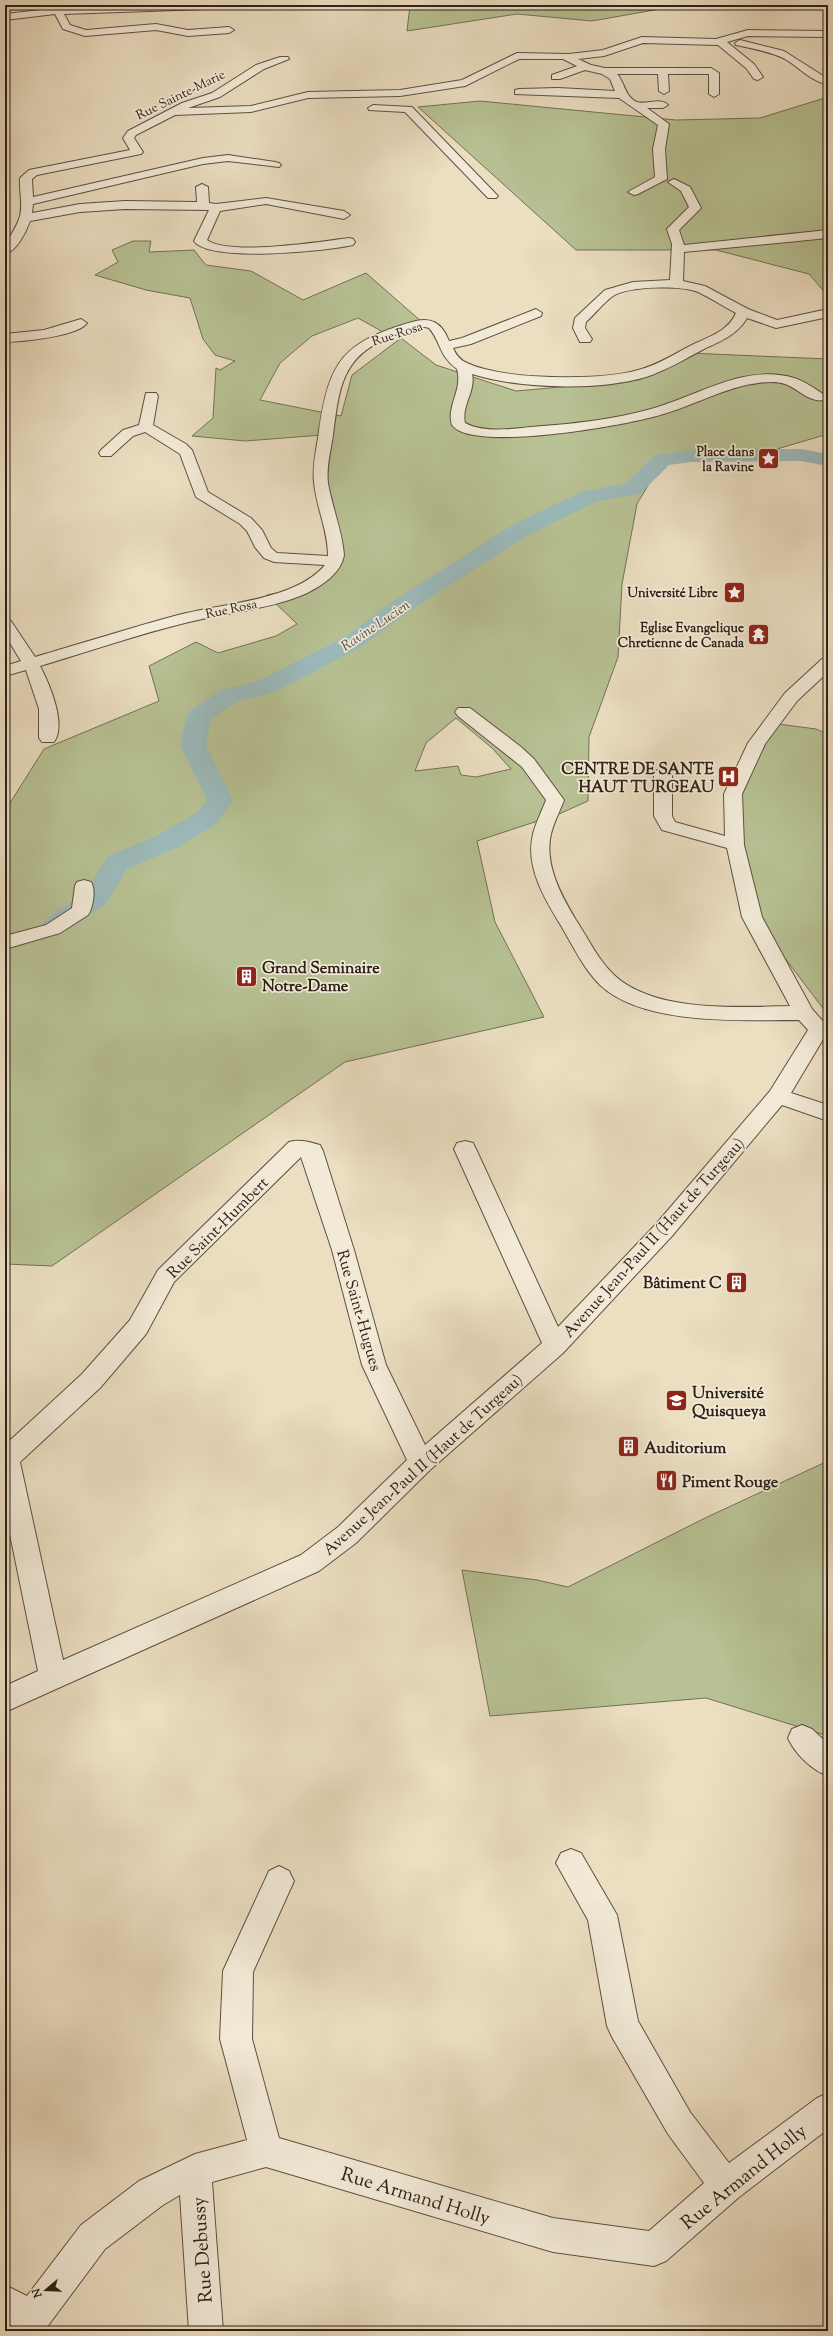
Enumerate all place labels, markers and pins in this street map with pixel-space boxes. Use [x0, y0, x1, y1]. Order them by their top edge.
place label: Place dans la Ravine [696, 444, 754, 477]
place icon: Place dans la Ravine [756, 445, 782, 471]
place icon: Université Libre [721, 579, 747, 605]
place label: Université Libre [627, 585, 718, 603]
place label: Eglise Evangelique Chretienne de Canada [618, 620, 744, 653]
temple icon: Eglise Evangelique Chretienne de Canada [746, 621, 772, 647]
place label: CENTRE DE SANTE HAUT TURGEAU [561, 759, 715, 800]
hospital icon: CENTRE DE SANTE HAUT TURGEAU [716, 764, 742, 790]
place label: Grand Seminaire Notre-Dame [262, 958, 380, 999]
building icon: Grand Seminaire Notre-Dame [234, 963, 260, 989]
building icon: Bâtiment C [724, 1269, 750, 1295]
place label: Bâtiment C [643, 1273, 722, 1296]
place label: Université Quisqueya [692, 1383, 767, 1424]
school or university icon: Université Quisqueya [663, 1388, 689, 1414]
building icon: Auditorium [616, 1434, 642, 1460]
place label: Auditorium [644, 1438, 727, 1461]
restaurant icon: Piment Rouge [653, 1468, 679, 1494]
place label: Piment Rouge [682, 1472, 779, 1495]

